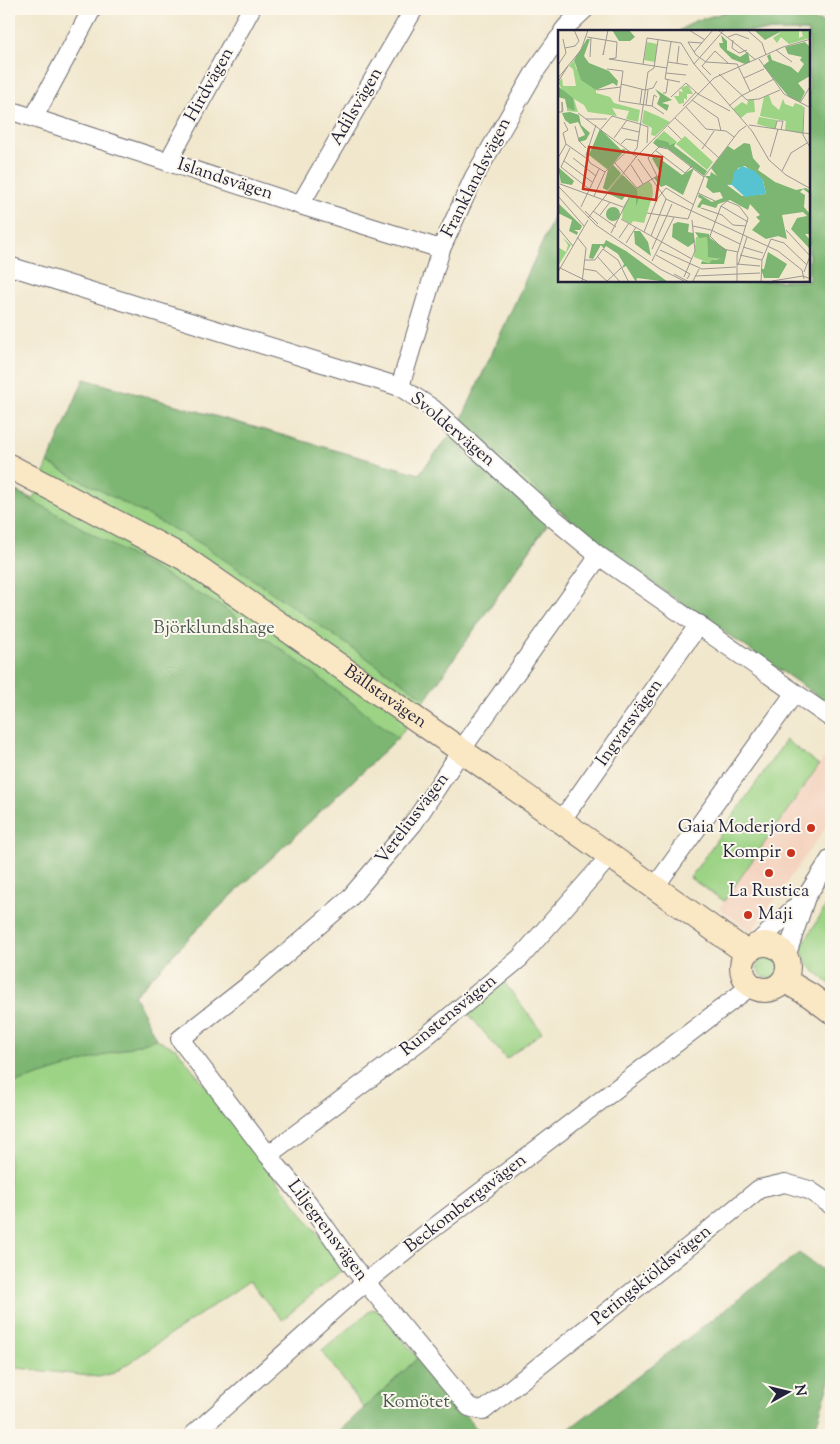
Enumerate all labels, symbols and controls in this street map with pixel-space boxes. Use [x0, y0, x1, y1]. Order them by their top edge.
inset map [558, 30, 810, 282]
street label: Hirdvägen [179, 43, 241, 127]
street label: Adilsvägen [324, 63, 390, 151]
street label: Franklandsvägen [436, 113, 519, 242]
street label: Islandsvägen [174, 152, 277, 208]
street label: Svoldervägen [404, 386, 501, 474]
park label: Björklundshage [153, 616, 275, 642]
street label: Bällstavägen [338, 659, 432, 736]
street label: Ingvarsvägen [590, 674, 670, 772]
street label: Vereliusvägen [370, 767, 456, 870]
place label: Gaia Moderjord [678, 815, 801, 841]
marker: Gaia Moderjord [805, 822, 817, 834]
place label: Kompir [722, 840, 781, 866]
marker: Kompir [785, 847, 797, 859]
marker: La Rustica [763, 867, 775, 879]
place label: La Rustica [729, 879, 809, 905]
place label: Maji [758, 902, 793, 928]
marker: Maji [742, 909, 754, 921]
street label: Runstensvägen [395, 969, 503, 1063]
street label: Beckombergavägen [399, 1148, 533, 1260]
street label: Liljegrensvägen [280, 1175, 374, 1287]
street label: Peringskiöldsvägen [586, 1219, 718, 1333]
north arrow [762, 1366, 812, 1416]
text: N [788, 1384, 810, 1397]
park label: Komötet [382, 1390, 450, 1416]

